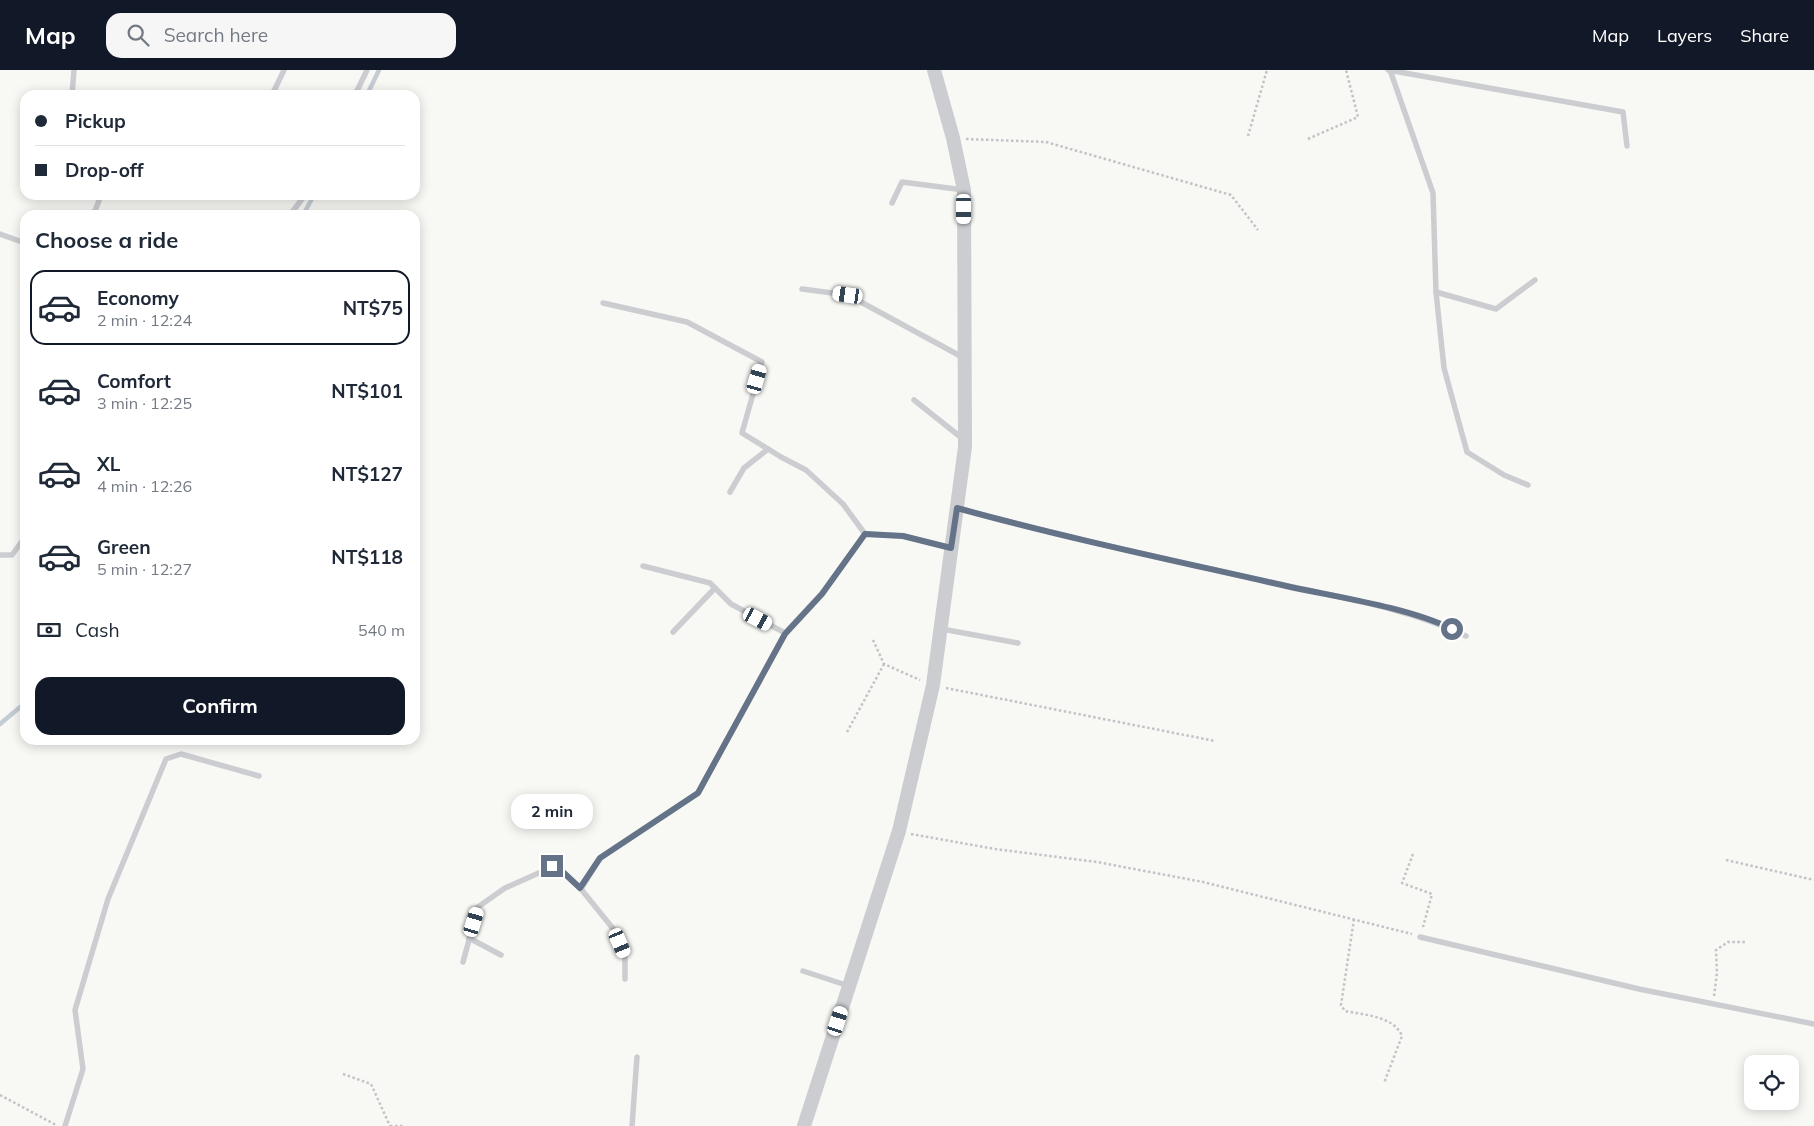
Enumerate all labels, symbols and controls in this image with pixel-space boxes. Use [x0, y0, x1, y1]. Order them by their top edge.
search box [106, 13, 456, 58]
text: Map [25, 20, 76, 50]
icon: search [124, 21, 152, 49]
text: Search here [164, 23, 268, 47]
text: Map [1592, 24, 1629, 47]
text: Layers [1657, 24, 1712, 47]
text: Share [1740, 24, 1789, 47]
text: Pickup [65, 109, 126, 133]
text: Drop-off [65, 158, 143, 182]
car [956, 194, 971, 224]
text: Choose a ride [35, 226, 178, 254]
icon: car [37, 285, 82, 330]
car [832, 285, 863, 305]
text: Economy [97, 286, 179, 310]
text: NT$75 [343, 296, 403, 320]
text: 2 min · 12:24 [97, 310, 192, 330]
car [745, 363, 768, 395]
icon: car [37, 368, 82, 413]
text: Comfort [97, 369, 171, 393]
text: NT$101 [331, 379, 403, 403]
text: 3 min · 12:25 [97, 393, 192, 413]
icon: car [37, 451, 82, 496]
text: XL [97, 452, 120, 476]
text: NT$127 [331, 462, 403, 486]
text: 4 min · 12:26 [97, 476, 192, 496]
icon: car [37, 534, 82, 579]
text: Green [97, 535, 151, 559]
text: NT$118 [331, 545, 403, 569]
text: 5 min · 12:27 [97, 559, 192, 579]
car [741, 605, 774, 633]
icon: cash [35, 616, 63, 644]
text: Cash [75, 618, 120, 642]
route start [1441, 618, 1463, 640]
text: 540 m [358, 620, 405, 640]
button: Confirm [35, 677, 405, 735]
callout: 2 min [511, 794, 593, 828]
text: 2 min [531, 801, 573, 821]
route end [541, 855, 563, 877]
car [462, 905, 485, 939]
car [607, 926, 632, 960]
car [826, 1004, 849, 1038]
map controls [1744, 1055, 1799, 1110]
button: locate [1744, 1055, 1799, 1110]

